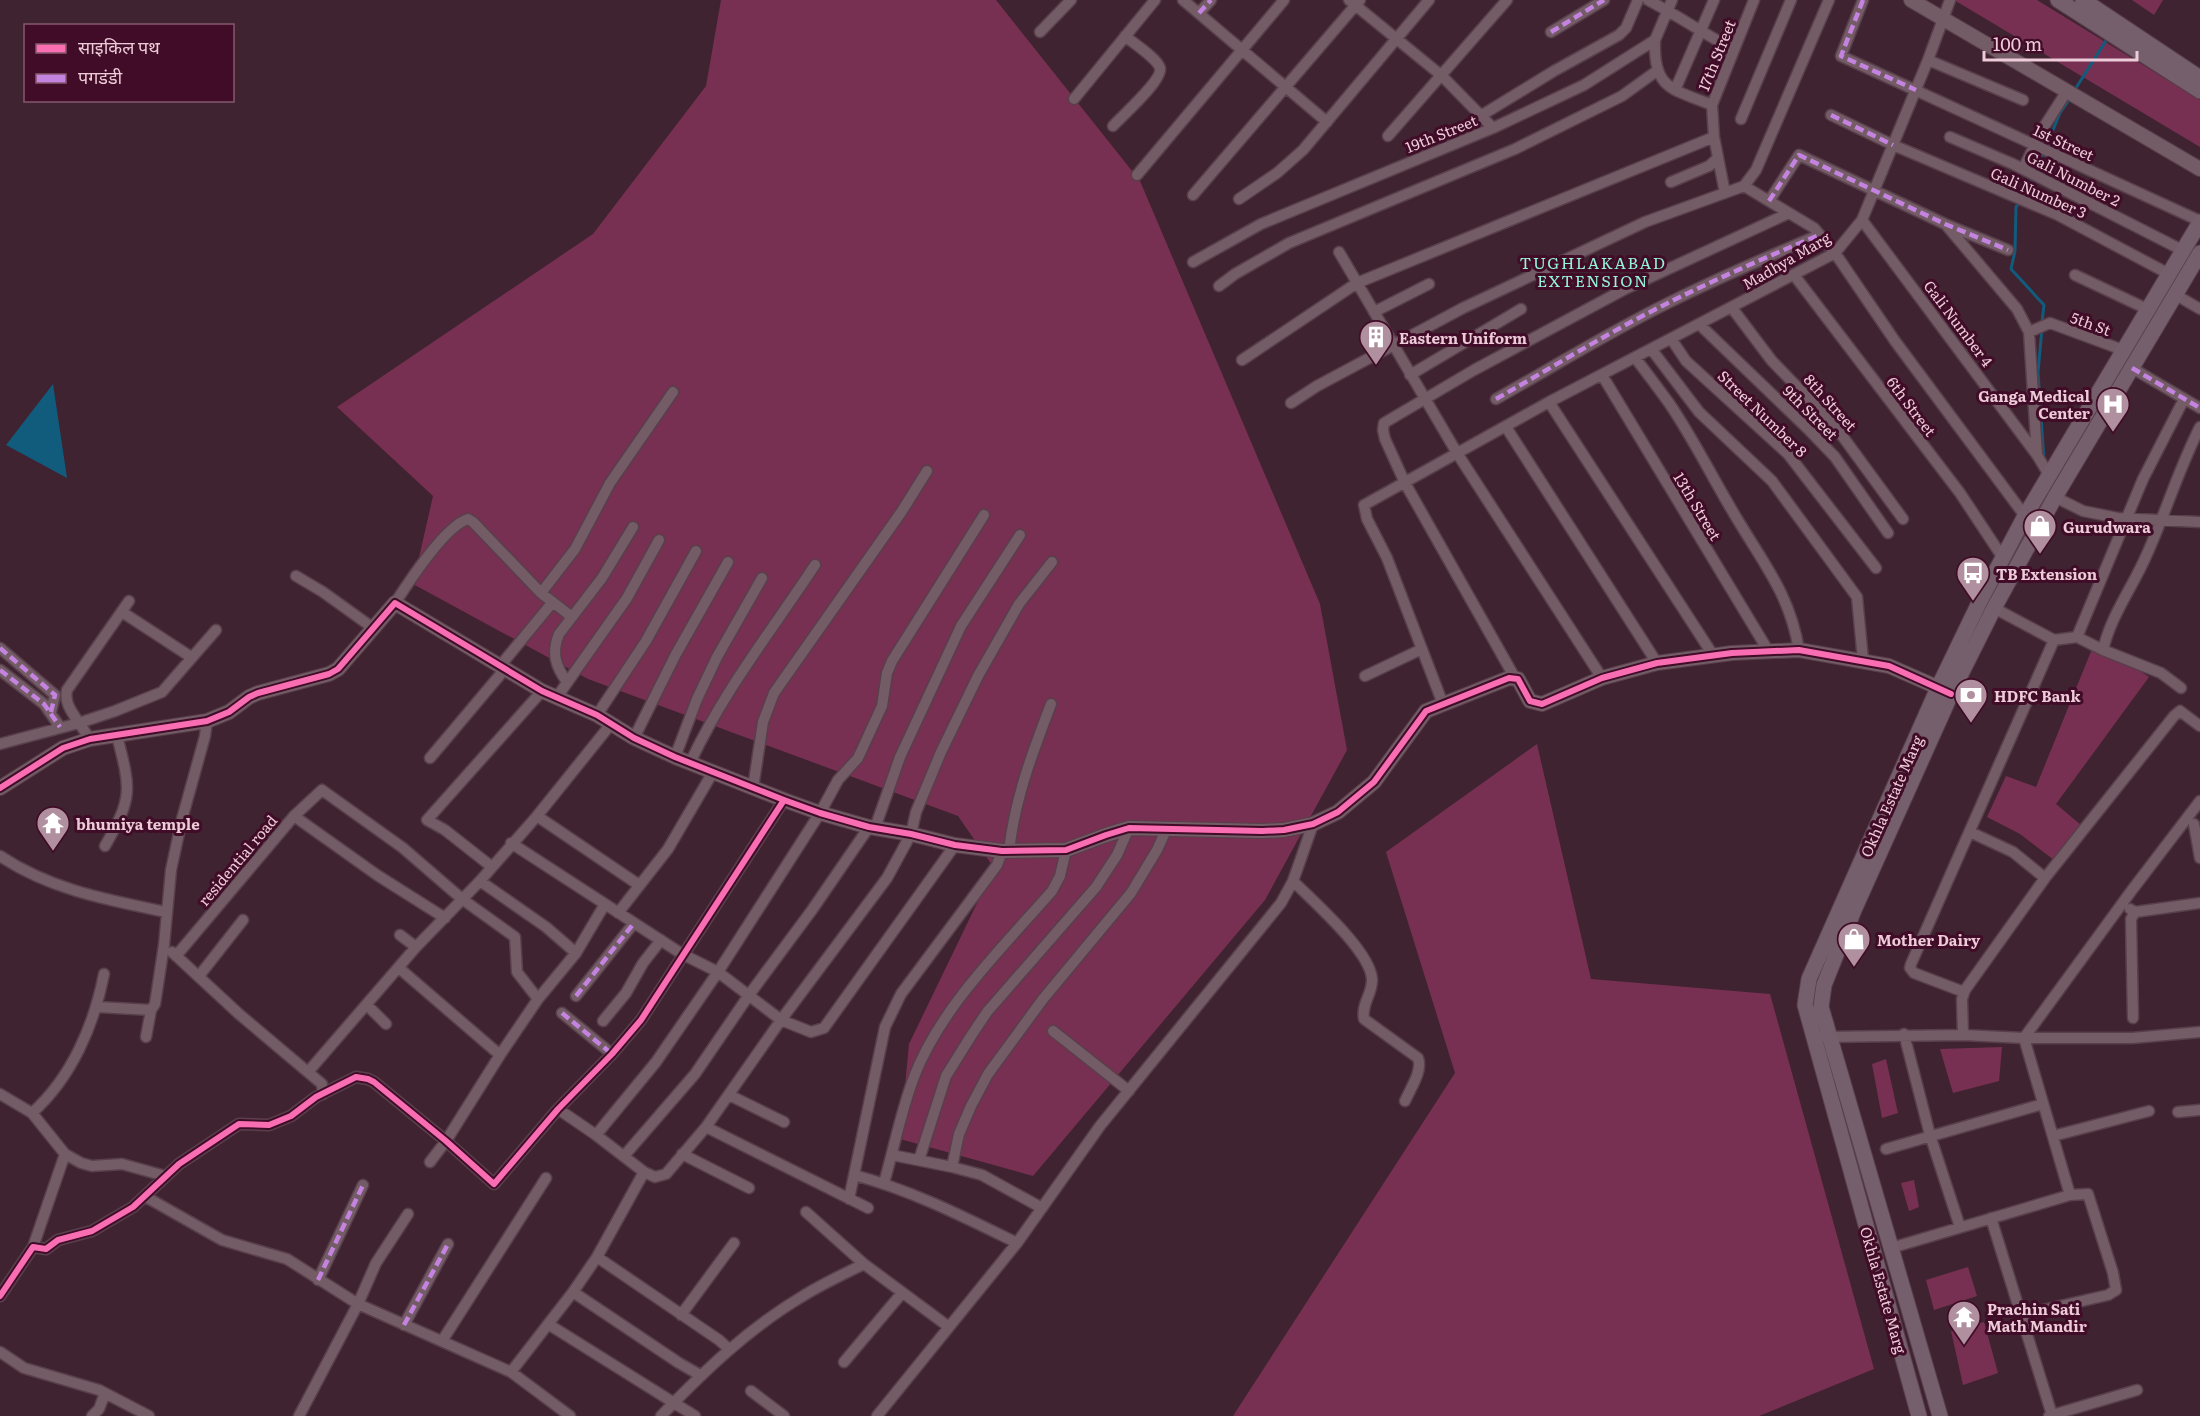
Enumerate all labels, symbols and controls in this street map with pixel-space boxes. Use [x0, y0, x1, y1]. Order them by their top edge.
street label: 17th Street [1691, 16, 1741, 94]
legend [24, 24, 234, 102]
scale bar [1984, 24, 2137, 62]
text: 100 m [1993, 30, 2042, 57]
text: साइकिल पथ [78, 33, 160, 60]
text: पगडंडी [78, 63, 123, 90]
street label: 19th Street [1402, 108, 1480, 158]
street label: 1st Street [2030, 118, 2098, 166]
street label: Gali Number 2 [2023, 145, 2125, 212]
street label: Gali Number 3 [1987, 161, 2091, 223]
street label: Madhya Marg [1738, 225, 1835, 295]
district label: TUGHLAKABAD EXTENSION [1520, 250, 1666, 292]
street label: Gali Number 4 [1919, 275, 1999, 371]
street label: 5th St [2068, 305, 2114, 341]
building icon: Eastern Uniform [1358, 319, 1394, 366]
place label: Eastern Uniform [1399, 326, 1527, 349]
street label: Street Number 8 [1713, 364, 1813, 462]
street label: 8th Street [1799, 368, 1863, 436]
street label: 6th Street [1882, 371, 1942, 441]
street label: 9th Street [1778, 379, 1844, 445]
place label: Ganga Medical Center [1978, 384, 2091, 424]
hospital icon: Ganga Medical Center [2095, 386, 2131, 433]
street label: 13th Street [1669, 467, 1727, 545]
shop icon: Gurudwara [2022, 508, 2058, 555]
place label: Gurudwara [2063, 515, 2151, 538]
bus stop icon: TB Extension [1955, 555, 1991, 602]
place label: TB Extension [1996, 562, 2098, 585]
bank icon: HDFC Bank [1953, 677, 1989, 724]
place label: HDFC Bank [1994, 684, 2082, 707]
street label: Okhla Estate Marg [1854, 731, 1928, 861]
temple icon: bhumiya temple [35, 805, 71, 852]
street label: residential road [192, 810, 282, 910]
place label: bhumiya temple [76, 812, 200, 835]
shop icon: Mother Dairy [1836, 921, 1872, 968]
place label: Mother Dairy [1877, 928, 1981, 951]
street label: Okhla Estate Marg [1855, 1224, 1913, 1357]
place label: Prachin Sati Math Mandir [1987, 1297, 2087, 1337]
temple icon: Prachin Sati Math Mandir [1946, 1299, 1982, 1346]

